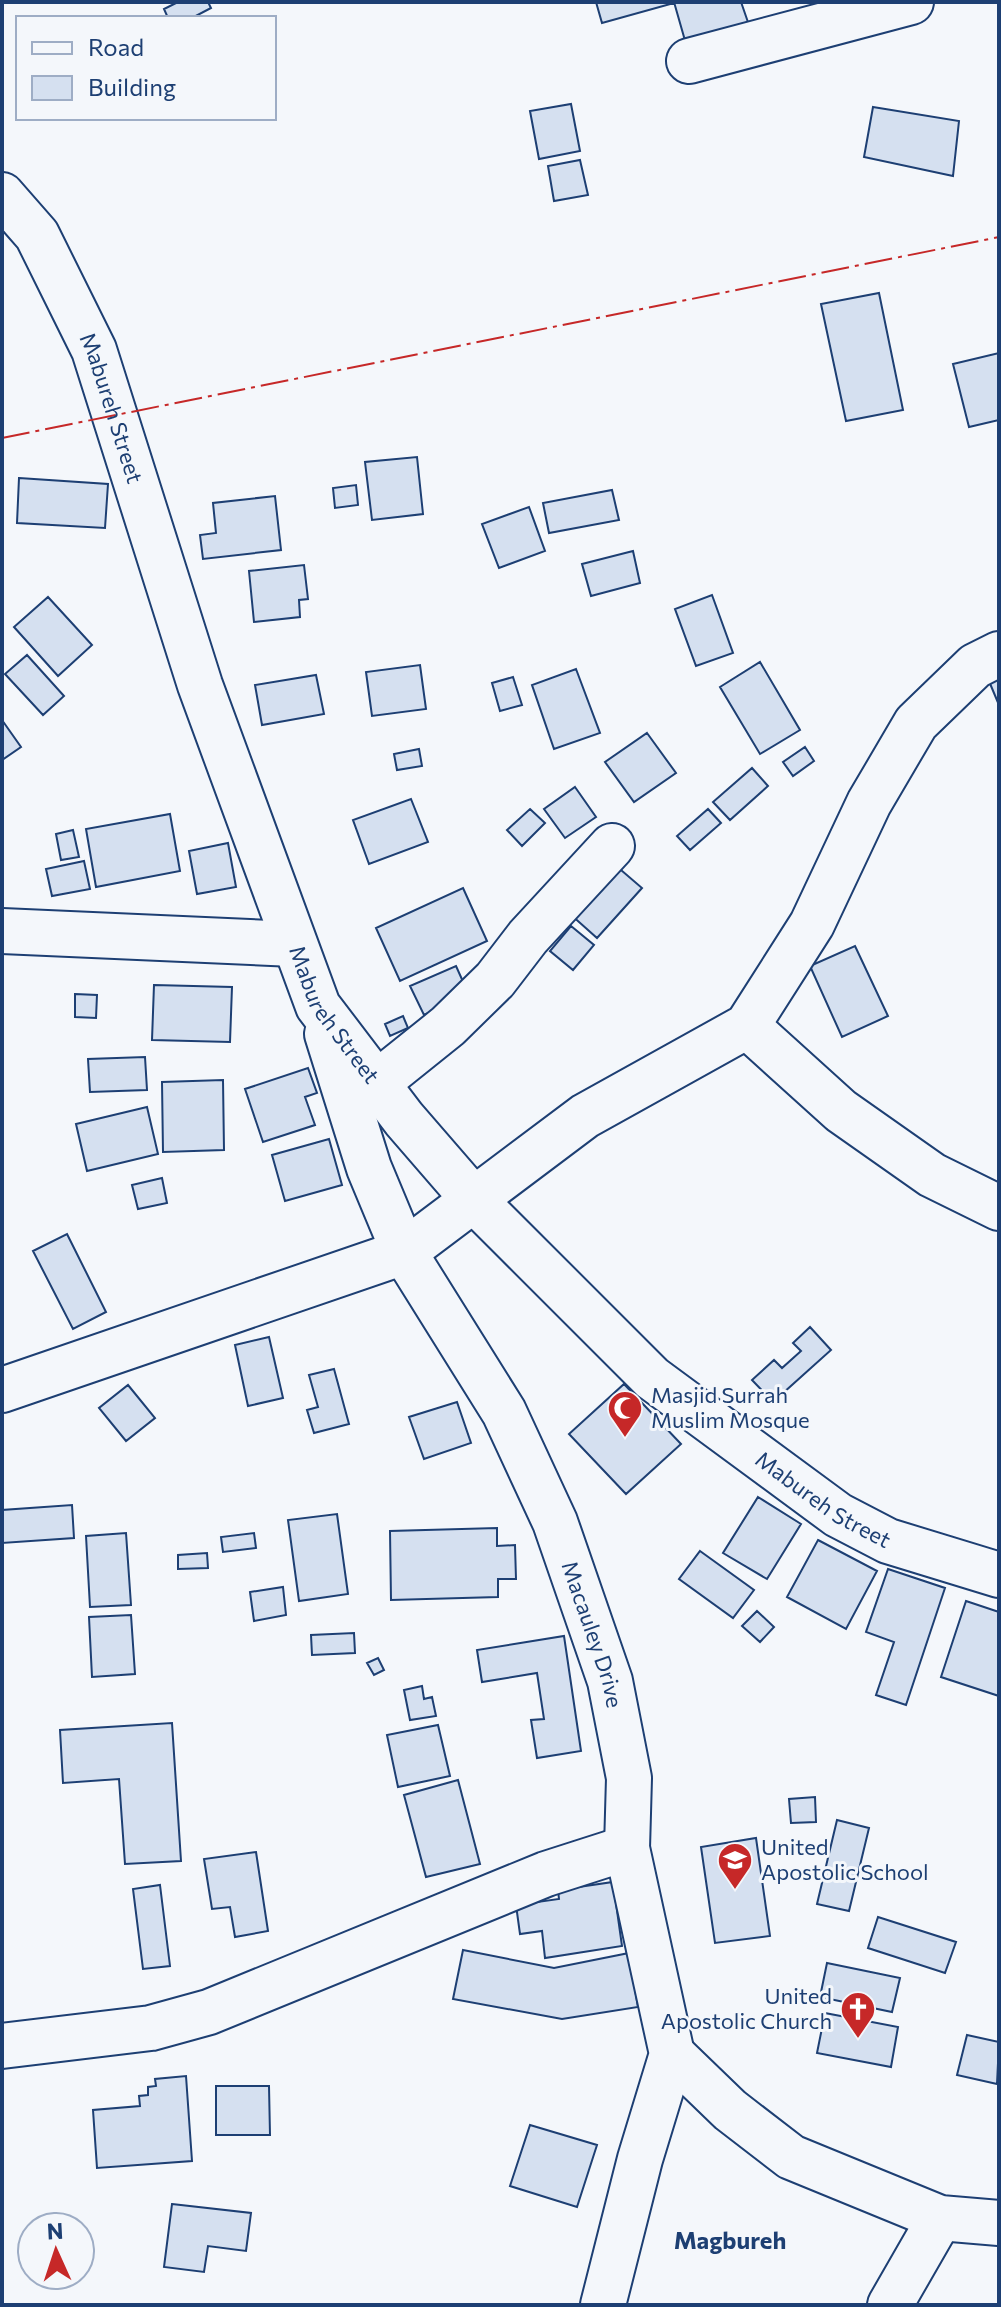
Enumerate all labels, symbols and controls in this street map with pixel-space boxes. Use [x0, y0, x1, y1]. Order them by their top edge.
legend [16, 16, 276, 120]
text: Road [88, 32, 144, 61]
text: Building [88, 72, 176, 101]
street label: Mabureh Street [74, 328, 149, 486]
street label: Mabureh Street [284, 942, 386, 1088]
place label: Masjid Surrah Muslim Mosque [651, 1381, 810, 1433]
mosque icon: Masjid Surrah Muslim Mosque [606, 1389, 644, 1439]
street label: Mabureh Street [751, 1445, 896, 1553]
street label: Macauley Drive [557, 1557, 629, 1710]
place label: United Apostolic School [761, 1833, 929, 1885]
school or university icon: United Apostolic School [716, 1841, 754, 1891]
place label: United Apostolic Church [661, 1982, 832, 2034]
church icon: United Apostolic Church [839, 1990, 877, 2040]
north arrow [16, 2211, 96, 2291]
text: N [46, 2217, 64, 2244]
district label: Magbureh [674, 2225, 786, 2254]

